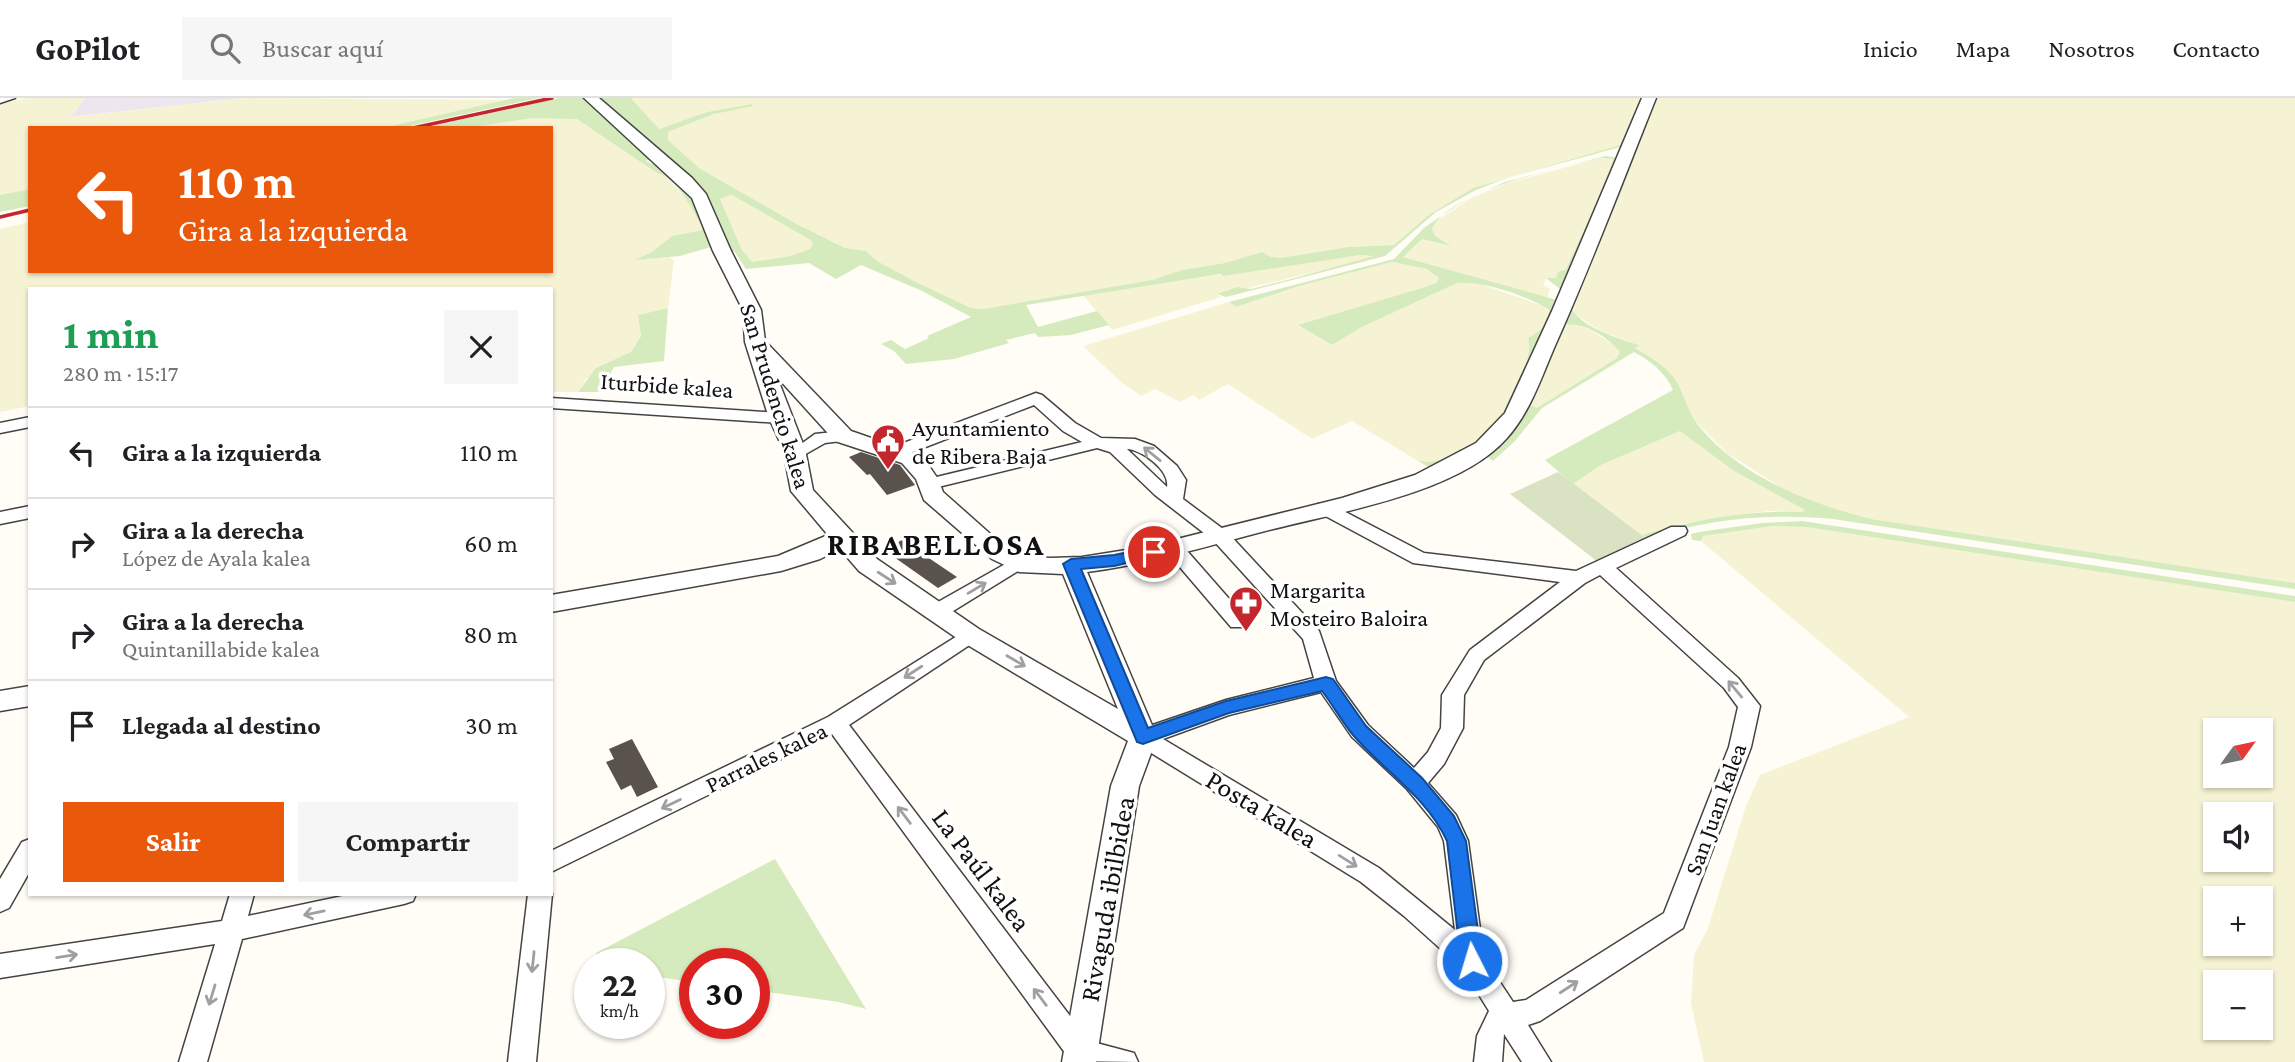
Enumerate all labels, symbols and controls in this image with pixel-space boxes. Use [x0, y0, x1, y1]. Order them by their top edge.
search box [182, 17, 672, 80]
icon: search [206, 29, 244, 67]
text: GoPilot [35, 30, 140, 67]
text: Buscar aquí [262, 34, 383, 63]
text: Inicio [1863, 35, 1918, 62]
text: Mapa [1956, 35, 2010, 62]
text: Nosotros [2048, 35, 2135, 62]
text: Contacto [2173, 35, 2260, 62]
icon: left [63, 154, 154, 245]
text: 110 m [178, 154, 295, 209]
text: Gira a la izquierda [178, 212, 408, 248]
street label: San Prudencio kalea [735, 300, 817, 492]
text: 1 min [63, 310, 159, 357]
button: close [444, 310, 518, 384]
text: 280 m · 15:17 [63, 360, 178, 386]
street label: Iturbide kalea [600, 367, 734, 403]
place label: Ayuntamiento de Ribera Baja [912, 414, 1049, 469]
public building icon: Ayuntamiento de Ribera Baja [869, 422, 907, 471]
icon: left [63, 434, 101, 472]
text: Gira a la izquierda [122, 438, 321, 467]
text: 110 m [460, 438, 518, 467]
one-way arrow [1143, 446, 1161, 461]
text: Gira a la derecha [122, 516, 304, 545]
pin [1124, 522, 1184, 582]
icon: right [63, 525, 101, 563]
district label: RIBABELLOSA [827, 526, 1045, 562]
text: 60 m [464, 529, 518, 558]
icon: arrive [1135, 533, 1173, 571]
text: López de Ayala kalea [122, 545, 311, 571]
one-way arrow [877, 571, 897, 585]
place label: Margarita Mosteiro Baloira [1270, 576, 1428, 631]
one-way arrow [967, 580, 987, 594]
pharmacy icon: Margarita Mosteiro Baloira [1227, 584, 1265, 633]
text: Gira a la derecha [122, 607, 304, 636]
icon: right [63, 616, 101, 654]
text: 80 m [464, 620, 518, 649]
text: Quintanillabide kalea [122, 636, 320, 662]
one-way arrow [1005, 654, 1025, 668]
one-way arrow [904, 666, 924, 680]
one-way arrow [1727, 680, 1743, 698]
icon: arrive [63, 707, 101, 745]
text: Llegada al destino [122, 711, 321, 740]
text: 30 m [465, 711, 518, 740]
street label: Parrales kalea [701, 716, 831, 798]
north arrow [2203, 718, 2273, 788]
map controls [2203, 718, 2273, 1040]
street label: San Juan kalea [1679, 739, 1751, 879]
street label: Posta kalea [1201, 764, 1323, 854]
street label: Rivaguda ibilbidea [1074, 794, 1140, 1004]
one-way arrow [661, 797, 682, 811]
button: Salir [63, 802, 284, 882]
button: Compartir [298, 802, 518, 882]
button: sound [2203, 802, 2273, 872]
street label: La Paúl kalea [926, 803, 1038, 937]
one-way arrow [897, 806, 911, 825]
one-way arrow [1338, 855, 1358, 869]
button: + [2203, 886, 2273, 956]
one-way arrow [303, 907, 326, 920]
position arrow [1435, 924, 1509, 998]
speed limit sign: 30 [679, 948, 770, 1039]
one-way arrow [56, 949, 78, 962]
one-way arrow [526, 950, 539, 973]
text: 22 [602, 965, 637, 1004]
button: − [2203, 970, 2273, 1040]
one-way arrow [1559, 980, 1578, 995]
one-way arrow [204, 984, 217, 1006]
one-way arrow [1033, 988, 1048, 1007]
text: km/h [600, 1001, 639, 1021]

